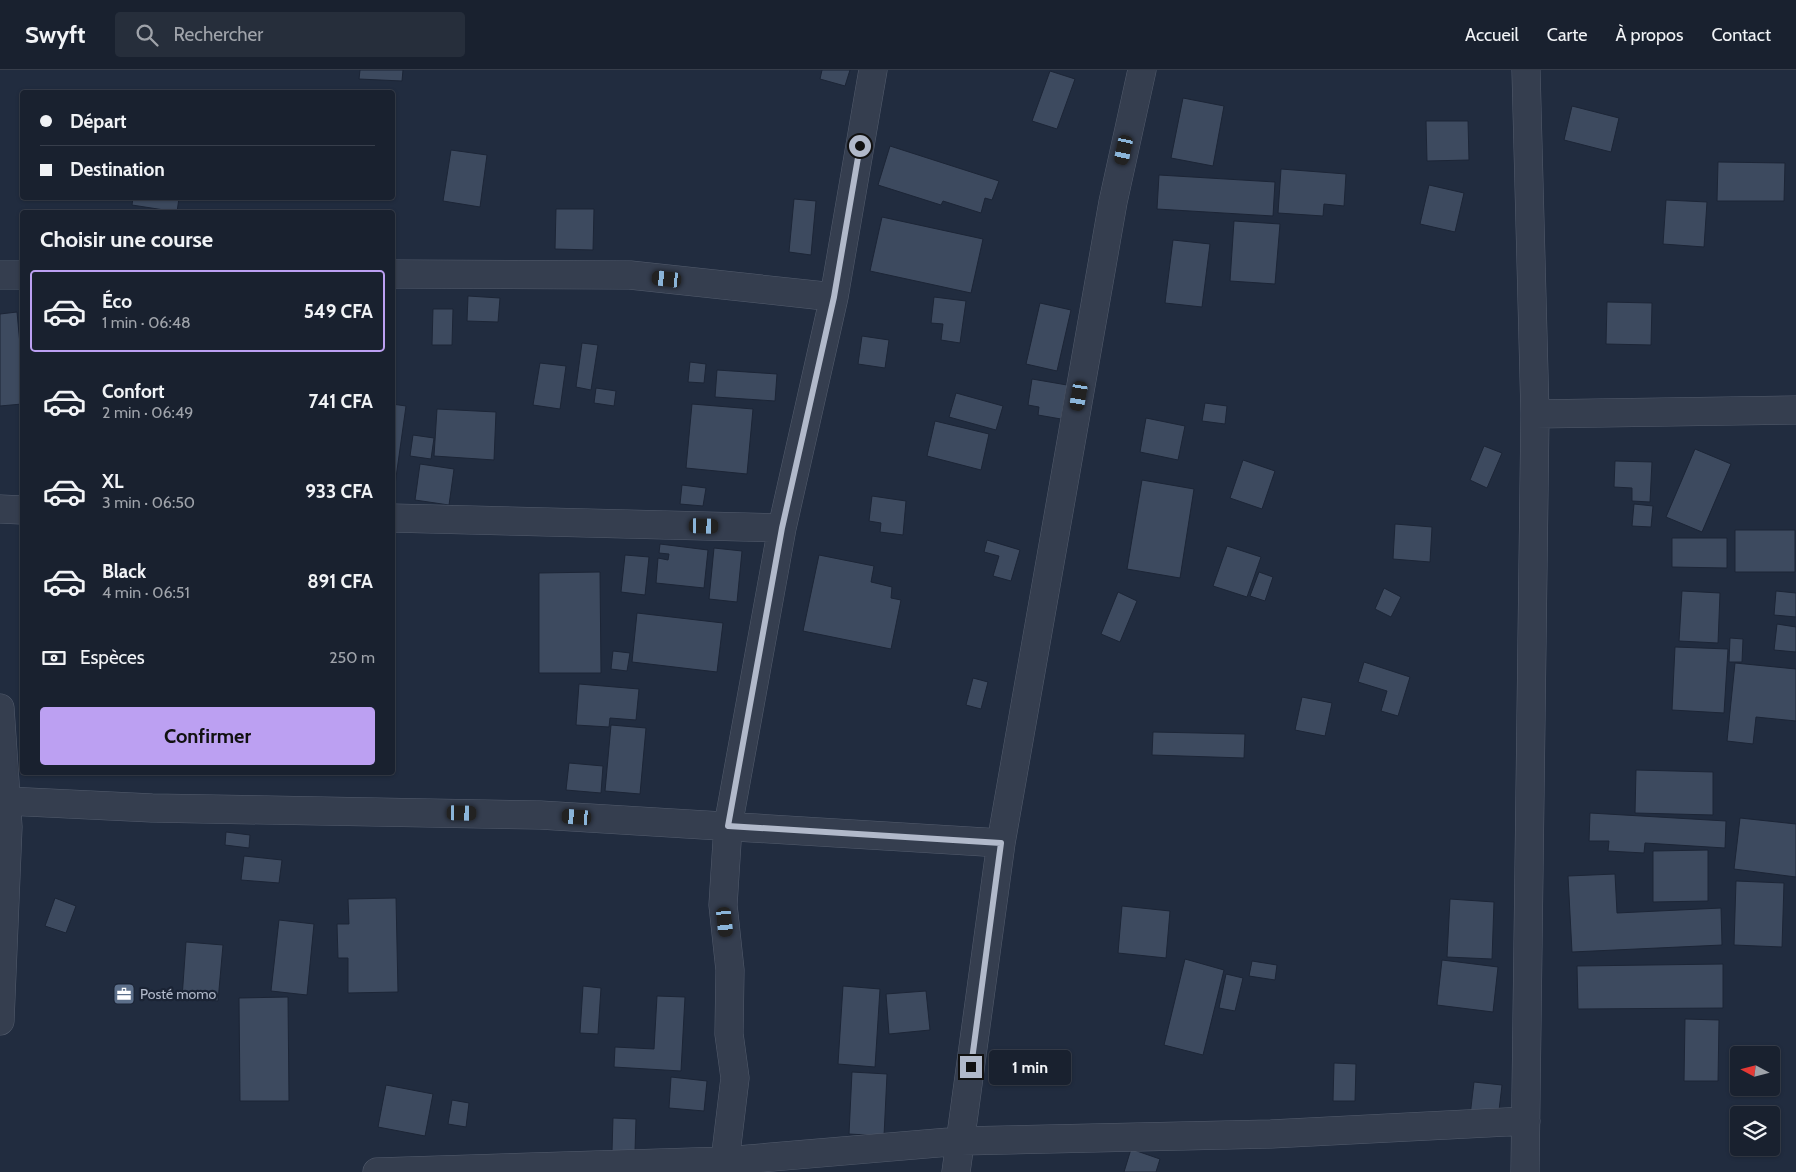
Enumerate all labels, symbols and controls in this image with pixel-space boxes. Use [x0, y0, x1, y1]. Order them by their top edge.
search box [115, 12, 465, 57]
text: Swyft [25, 20, 85, 49]
icon: search [133, 21, 161, 49]
text: Rechercher [173, 23, 263, 46]
text: Accueil [1465, 24, 1519, 46]
text: Carte [1547, 24, 1587, 46]
text: À propos [1615, 24, 1683, 46]
text: Contact [1711, 24, 1771, 46]
text: Départ [70, 110, 127, 133]
car [1113, 134, 1134, 166]
route start [849, 135, 871, 157]
text: Destination [70, 158, 165, 181]
text: Choisir une course [40, 226, 213, 253]
car [651, 270, 682, 288]
icon: car [42, 289, 87, 334]
text: Éco [102, 290, 132, 313]
text: 549 CFA [304, 300, 373, 323]
text: 1 min · 06:48 [102, 313, 191, 332]
icon: car [42, 379, 87, 424]
text: Confort [102, 380, 165, 403]
car [1069, 380, 1088, 412]
text: 741 CFA [309, 390, 373, 413]
text: 2 min · 06:49 [102, 403, 193, 422]
icon: car [42, 469, 87, 514]
text: XL [102, 470, 123, 493]
text: 933 CFA [305, 480, 373, 503]
text: 3 min · 06:50 [102, 493, 195, 512]
car [688, 518, 719, 534]
icon: car [42, 559, 87, 604]
text: Black [102, 560, 146, 583]
text: 891 CFA [307, 570, 373, 593]
text: 4 min · 06:51 [102, 583, 190, 602]
icon: cash [40, 644, 68, 672]
text: Espèces [80, 646, 145, 669]
text: 250 m [329, 648, 375, 667]
button: Confirmer [40, 707, 375, 765]
car [446, 805, 477, 821]
car [561, 808, 592, 826]
car [715, 906, 734, 938]
office icon: Posté momo [112, 982, 136, 1006]
place label: Posté momo [140, 985, 217, 1003]
north arrow [1730, 1046, 1780, 1096]
map controls [1730, 1046, 1780, 1156]
callout: 1 min [988, 1050, 1071, 1084]
route end [960, 1056, 982, 1078]
text: 1 min [1012, 1058, 1048, 1077]
button: layers [1730, 1106, 1780, 1156]

